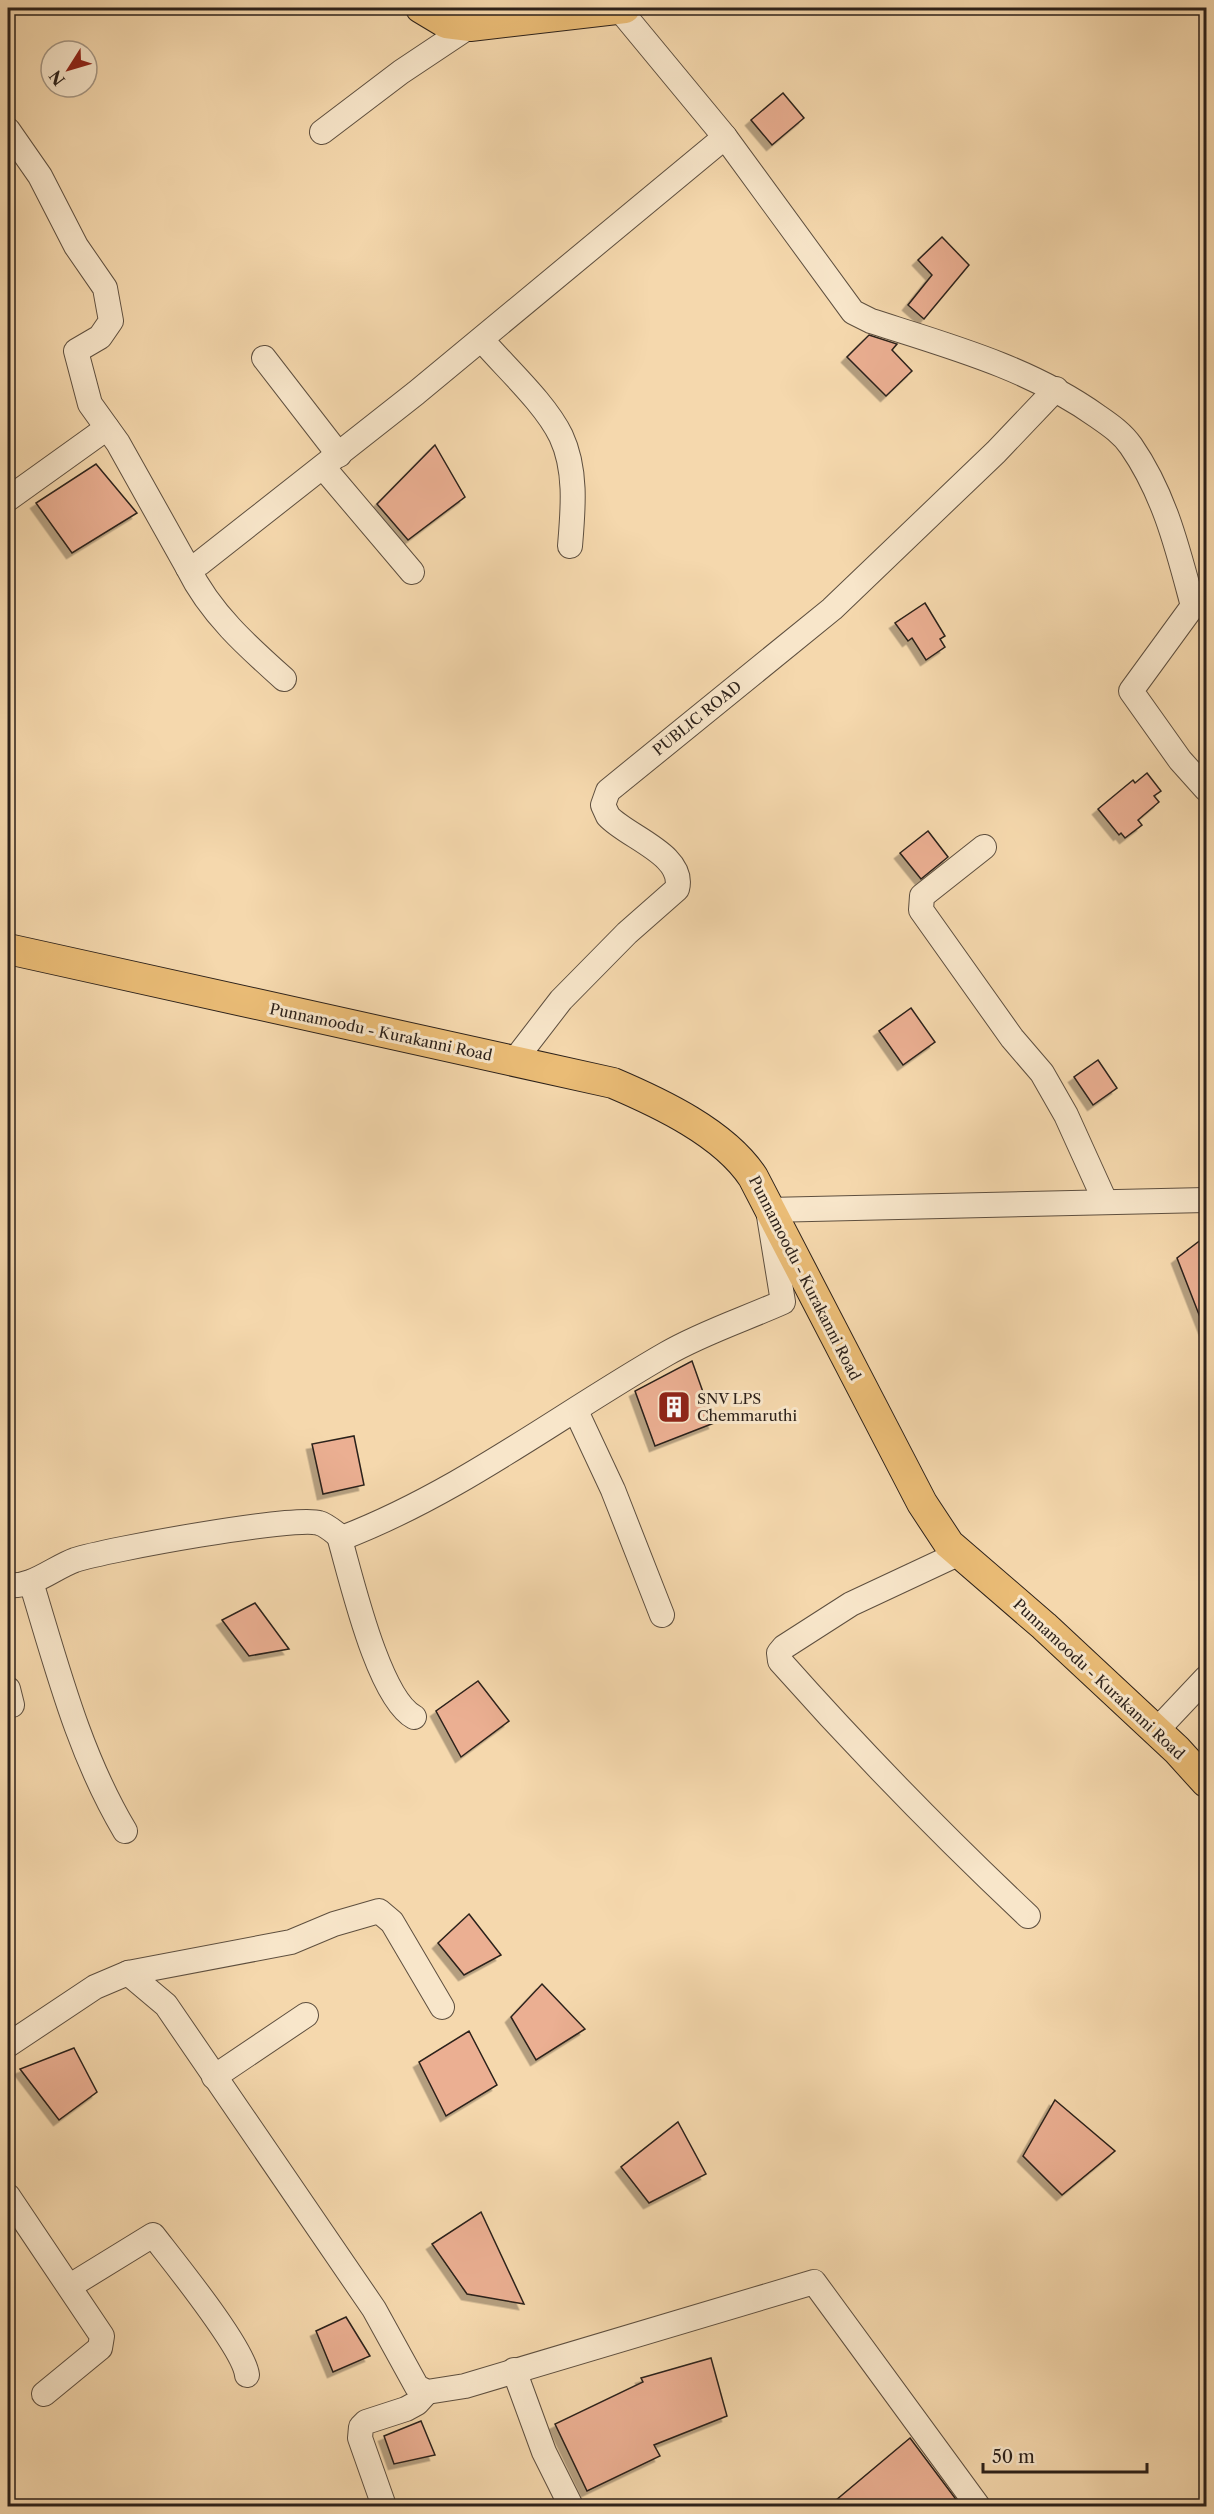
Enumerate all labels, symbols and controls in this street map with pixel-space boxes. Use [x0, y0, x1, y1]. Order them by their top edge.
north arrow [39, 39, 99, 99]
text: N [45, 66, 69, 90]
street label: PUBLIC ROAD [649, 676, 745, 760]
street label: Punnamoodu - Kurakanni Road [268, 999, 494, 1065]
street label: Punnamoodu - Kurakanni Road [745, 1172, 865, 1384]
building icon: SNV LPS Chemmaruthi [656, 1389, 692, 1425]
place label: SNV LPS Chemmaruthi [697, 1389, 797, 1425]
street label: Punnamoodu - Kurakanni Road [1009, 1595, 1189, 1763]
scale bar [983, 2436, 1146, 2474]
text: 50 m [992, 2446, 1035, 2468]

